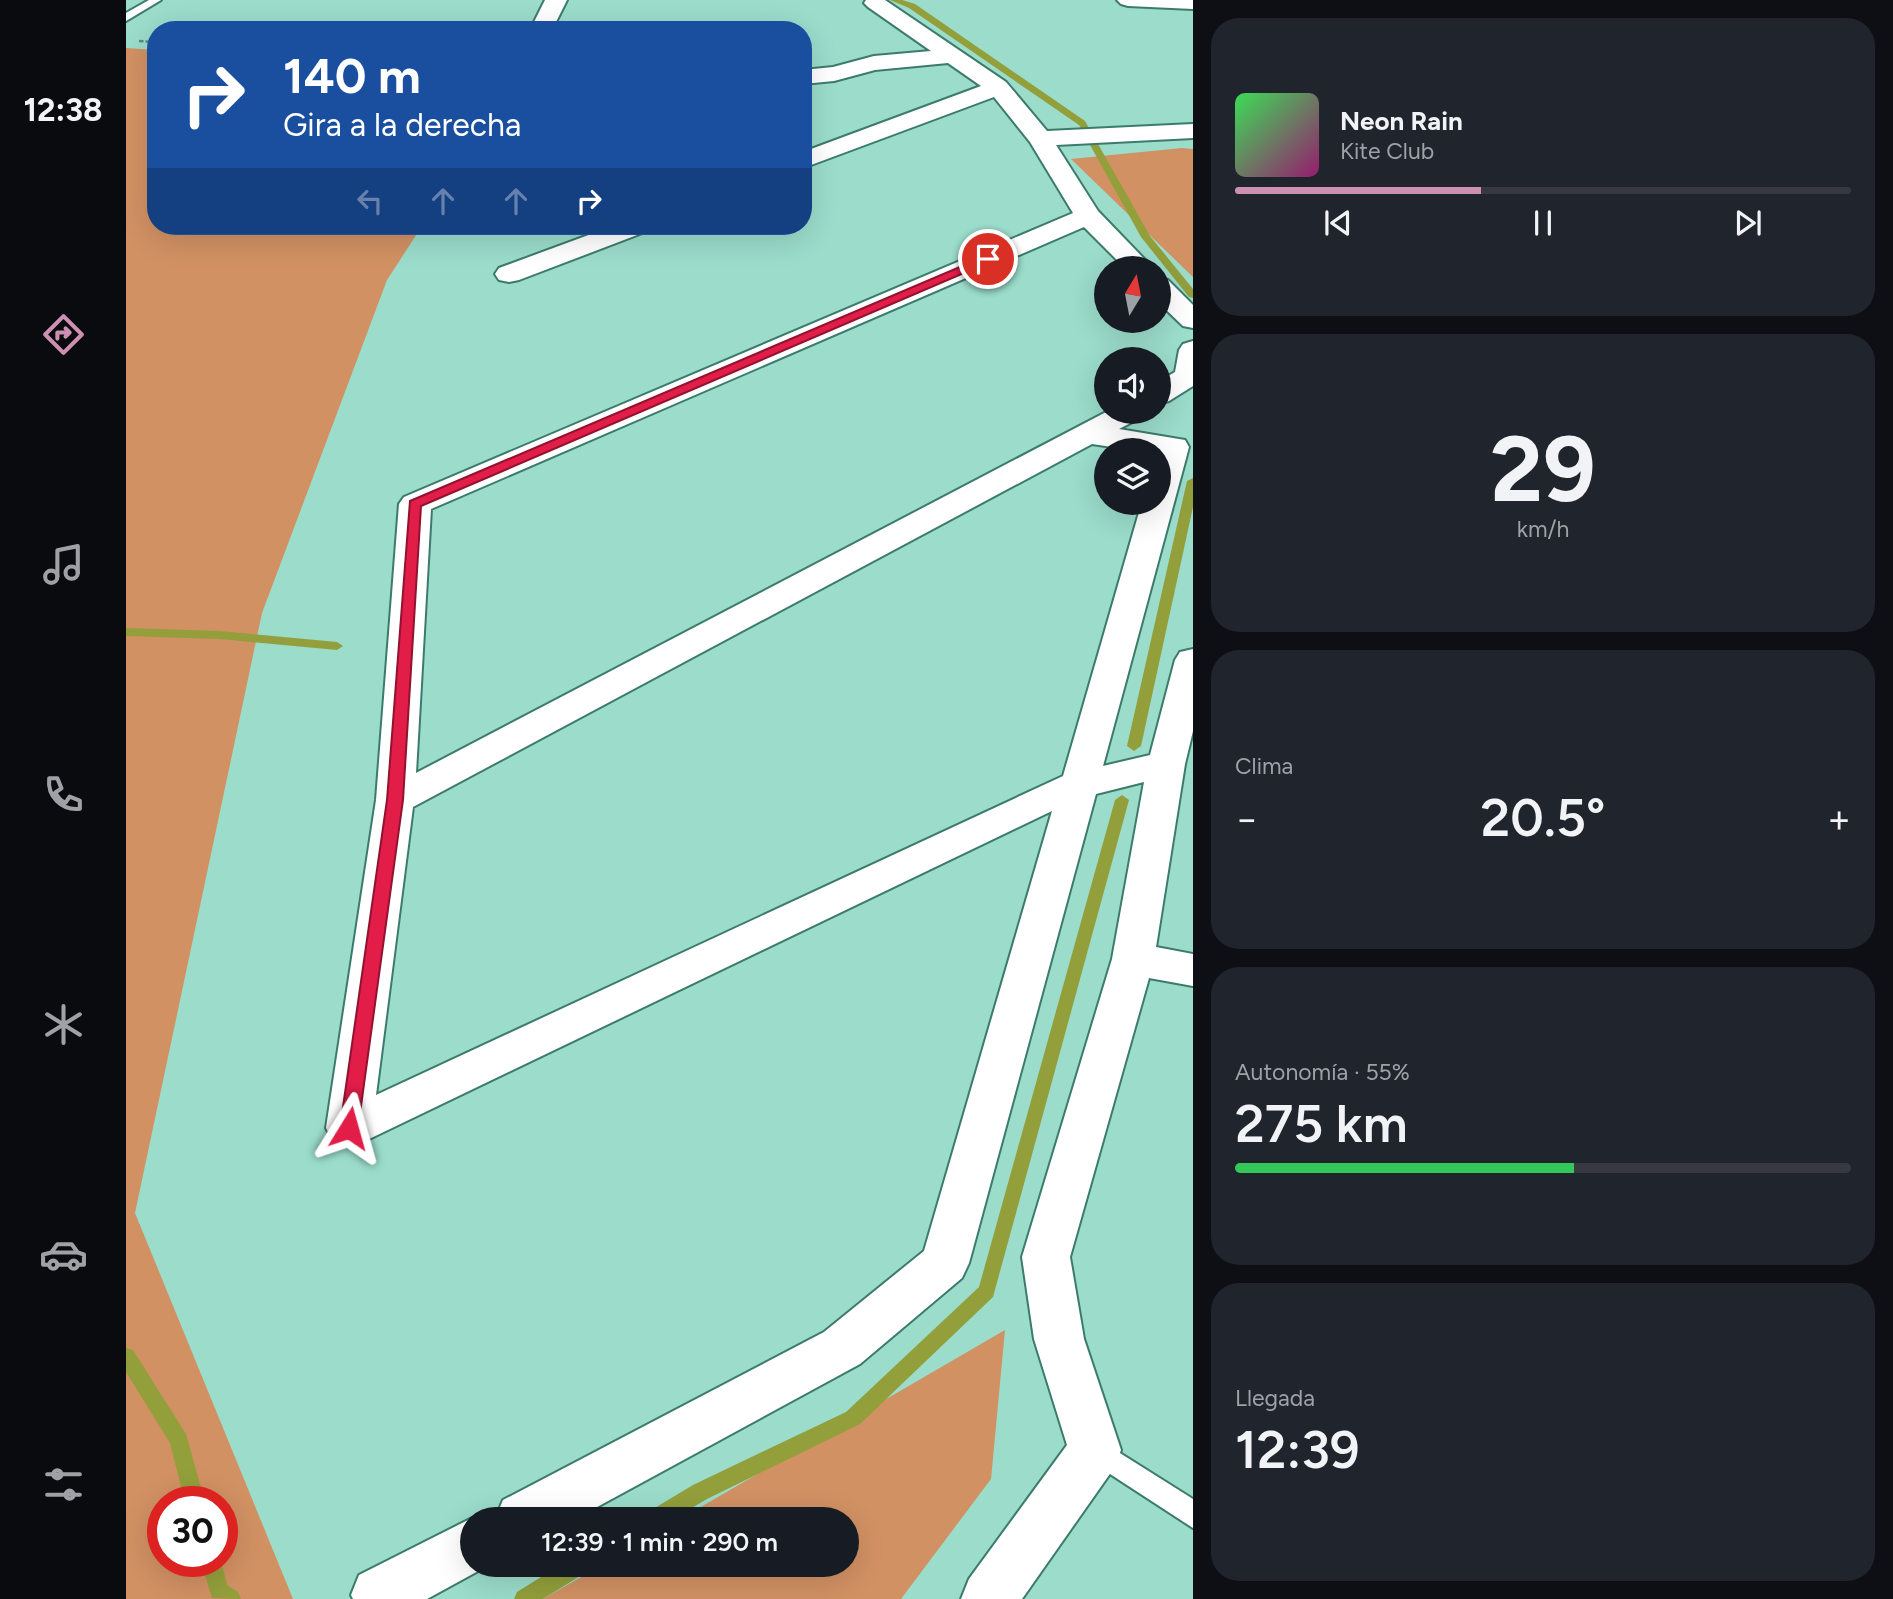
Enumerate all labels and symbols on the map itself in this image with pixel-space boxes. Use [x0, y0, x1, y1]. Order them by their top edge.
pin [958, 229, 1018, 289]
north arrow [1094, 256, 1171, 332]
position arrow [312, 1091, 386, 1165]
speed limit sign: 30 [147, 1486, 238, 1577]

